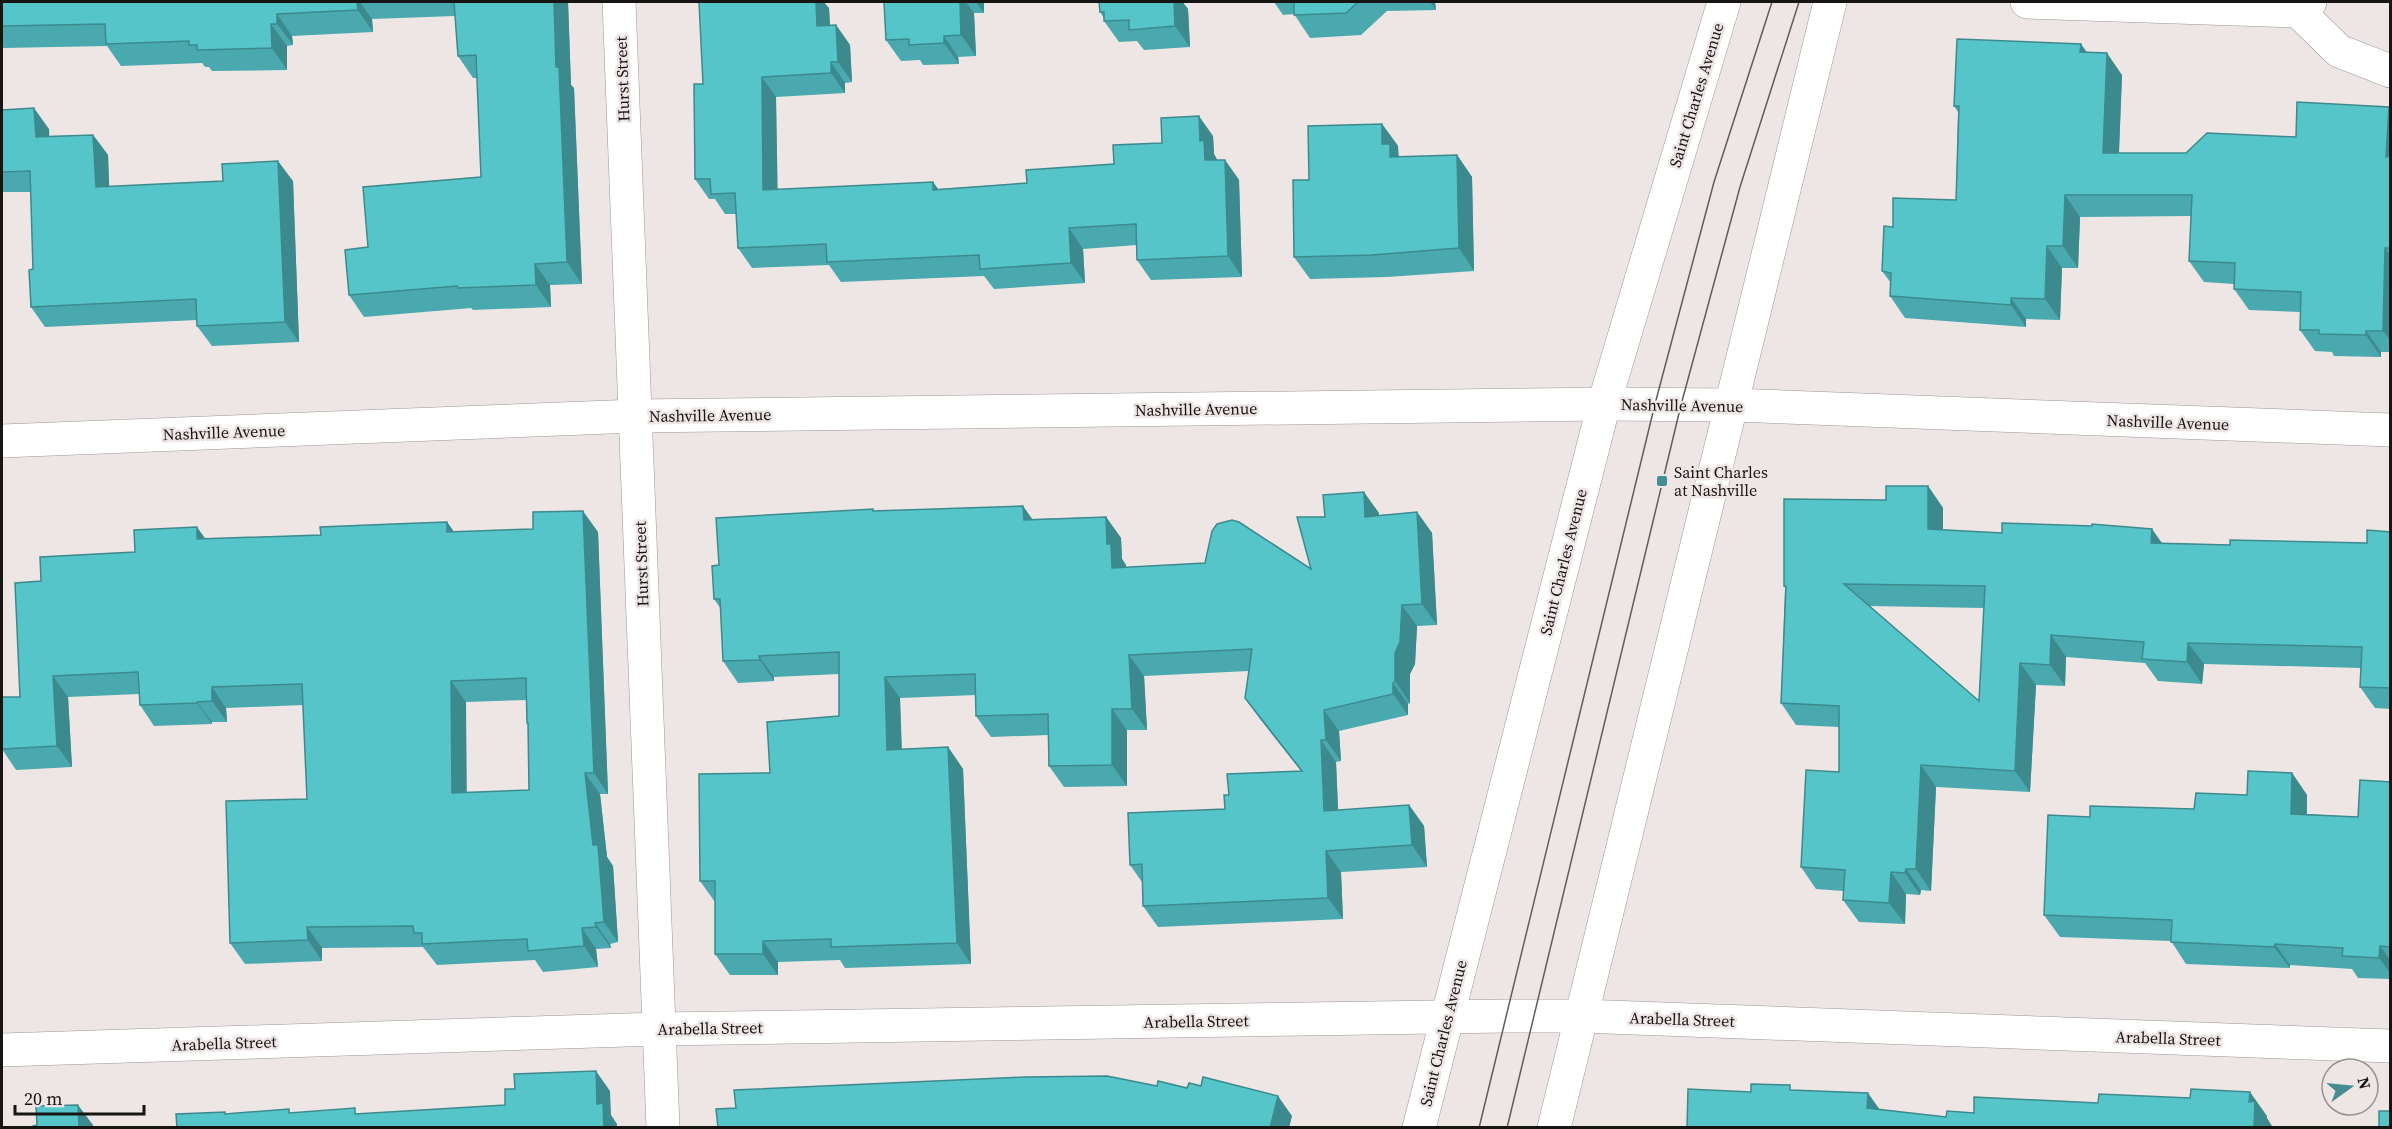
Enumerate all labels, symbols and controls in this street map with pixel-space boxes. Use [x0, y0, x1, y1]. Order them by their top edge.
street label: Saint Charles Avenue [1664, 20, 1728, 170]
street label: Hurst Street [609, 35, 634, 122]
street label: Nashville Avenue [1621, 393, 1743, 417]
street label: Nashville Avenue [1135, 397, 1257, 421]
street label: Nashville Avenue [649, 403, 771, 427]
street label: Nashville Avenue [2106, 409, 2230, 435]
street label: Nashville Avenue [162, 419, 286, 445]
place label: Saint Charles at Nashville [1674, 461, 1768, 501]
marker: Saint Charles at Nashville [1655, 474, 1669, 488]
street label: Saint Charles Avenue [1534, 486, 1592, 638]
street label: Hurst Street [628, 520, 653, 607]
street label: Saint Charles Avenue [1414, 957, 1472, 1109]
street label: Arabella Street [1629, 1006, 1736, 1032]
street label: Arabella Street [1143, 1009, 1250, 1033]
street label: Arabella Street [657, 1016, 764, 1040]
street label: Arabella Street [2115, 1025, 2222, 1051]
street label: Arabella Street [171, 1030, 278, 1056]
north arrow [2320, 1057, 2380, 1117]
text: N [2352, 1075, 2377, 1092]
scale bar [15, 1078, 144, 1116]
text: 20 m [24, 1086, 62, 1111]

